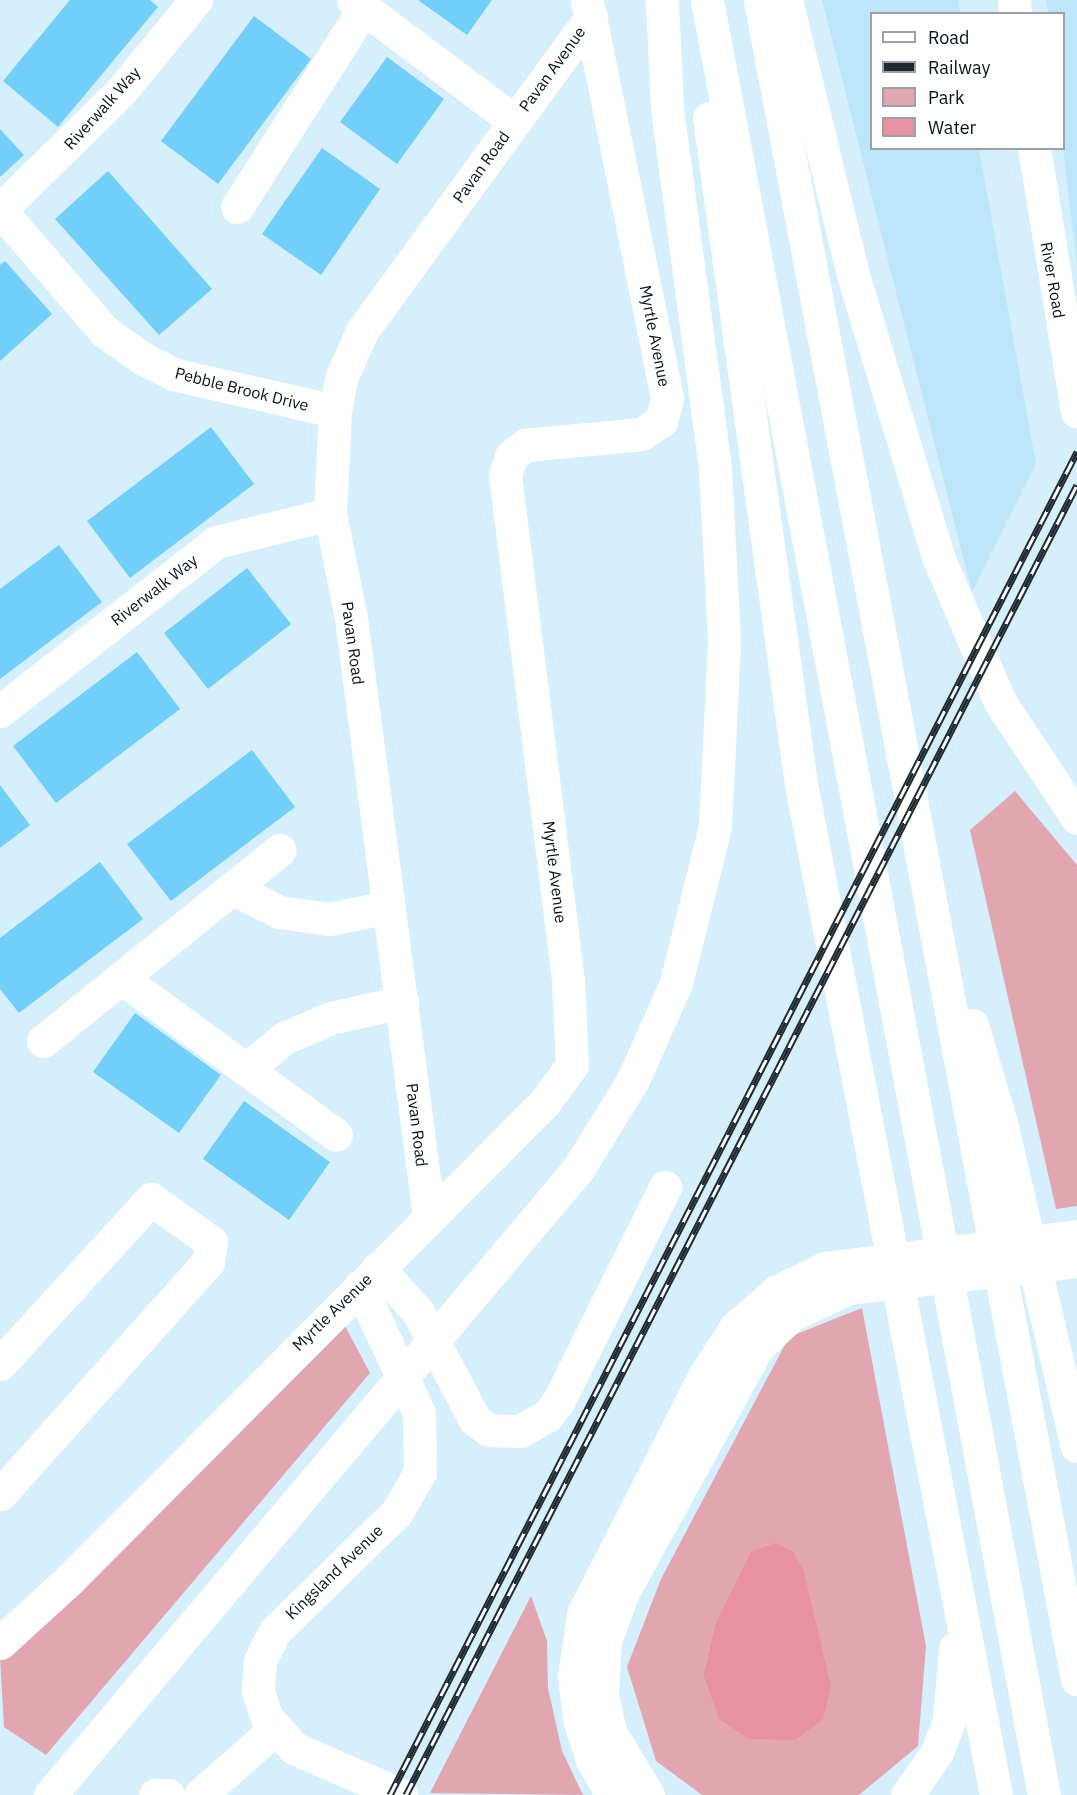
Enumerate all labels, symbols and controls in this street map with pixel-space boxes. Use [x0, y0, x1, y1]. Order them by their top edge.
legend [870, 12, 1065, 150]
street label: Pavan Avenue [515, 23, 589, 115]
text: Road [928, 26, 969, 49]
text: Railway [928, 56, 990, 79]
street label: Riverwalk Way [60, 63, 144, 153]
text: Park [928, 86, 964, 109]
text: Water [928, 116, 976, 139]
street label: Pavan Road [449, 127, 513, 207]
street label: River Road [1037, 240, 1069, 320]
street label: Myrtle Avenue [636, 284, 674, 388]
street label: Pebble Brook Drive [173, 363, 311, 415]
street label: Riverwalk Way [107, 550, 201, 630]
street label: Pavan Road [338, 600, 368, 686]
street label: Myrtle Avenue [539, 820, 571, 924]
street label: Pavan Road [402, 1082, 432, 1168]
street label: Myrtle Avenue [288, 1269, 376, 1355]
street label: Kingsland Avenue [281, 1521, 387, 1623]

